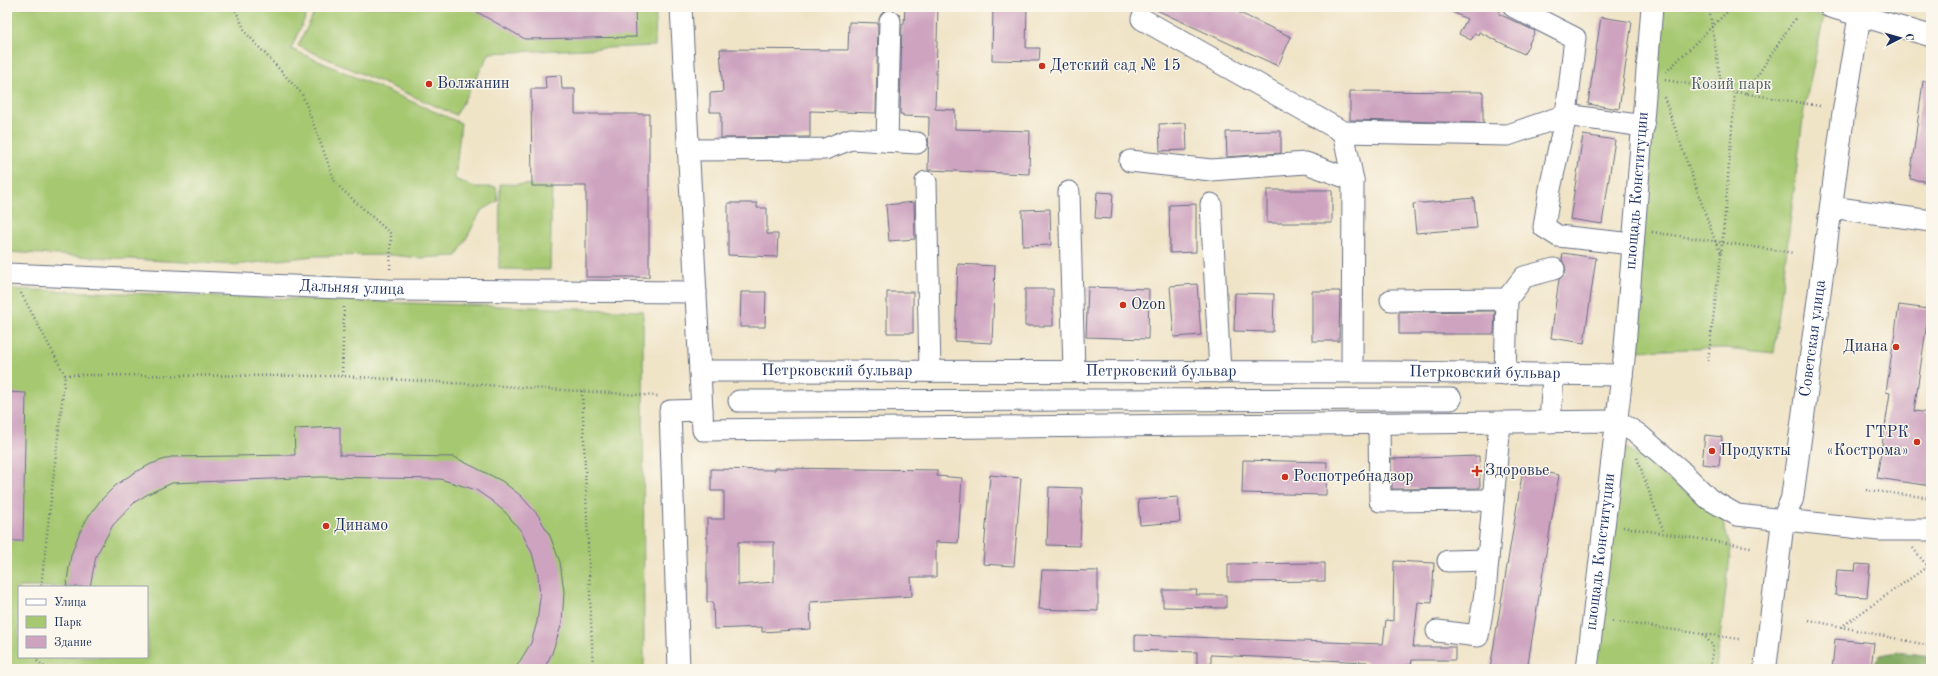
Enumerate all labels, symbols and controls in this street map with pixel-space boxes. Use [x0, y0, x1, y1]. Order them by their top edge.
north arrow [1880, 18, 1920, 58]
text: С [1903, 33, 1914, 41]
place label: Детский сад № 15 [1050, 58, 1181, 74]
marker: Детский сад № 15 [1037, 61, 1047, 71]
place label: Волжанин [437, 76, 510, 92]
park label: Козий парк [1690, 77, 1772, 93]
marker: Волжанин [424, 79, 434, 89]
street label: площадь Конституции [1623, 111, 1652, 270]
street label: Дальняя улица [299, 278, 404, 298]
street label: Советская улица [1798, 279, 1829, 398]
place label: Ozon [1131, 297, 1166, 313]
marker: Ozon [1118, 300, 1128, 310]
place label: Диана [1843, 339, 1888, 355]
marker: Диана [1891, 342, 1901, 352]
street label: Петрковский бульвар [761, 363, 913, 379]
street label: Петрковский бульвар [1085, 364, 1237, 380]
street label: Петрковский бульвар [1409, 364, 1561, 382]
place label: ГТРК «Кострома» [1826, 425, 1909, 459]
marker: ГТРК «Кострома» [1912, 437, 1922, 447]
place label: Продукты [1720, 443, 1791, 459]
marker: Продукты [1707, 446, 1717, 456]
place label: Здоровье [1485, 463, 1549, 479]
marker: Здоровье [1472, 466, 1482, 476]
place label: Роспотребнадзор [1293, 469, 1413, 485]
marker: Роспотребнадзор [1280, 472, 1290, 482]
street label: площадь Конституции [1584, 472, 1618, 631]
place label: Динамо [334, 518, 388, 534]
marker: Динамо [321, 521, 331, 531]
legend [18, 586, 148, 658]
text: Улица [54, 597, 87, 609]
text: Парк [54, 617, 82, 629]
text: Здание [54, 637, 92, 649]

